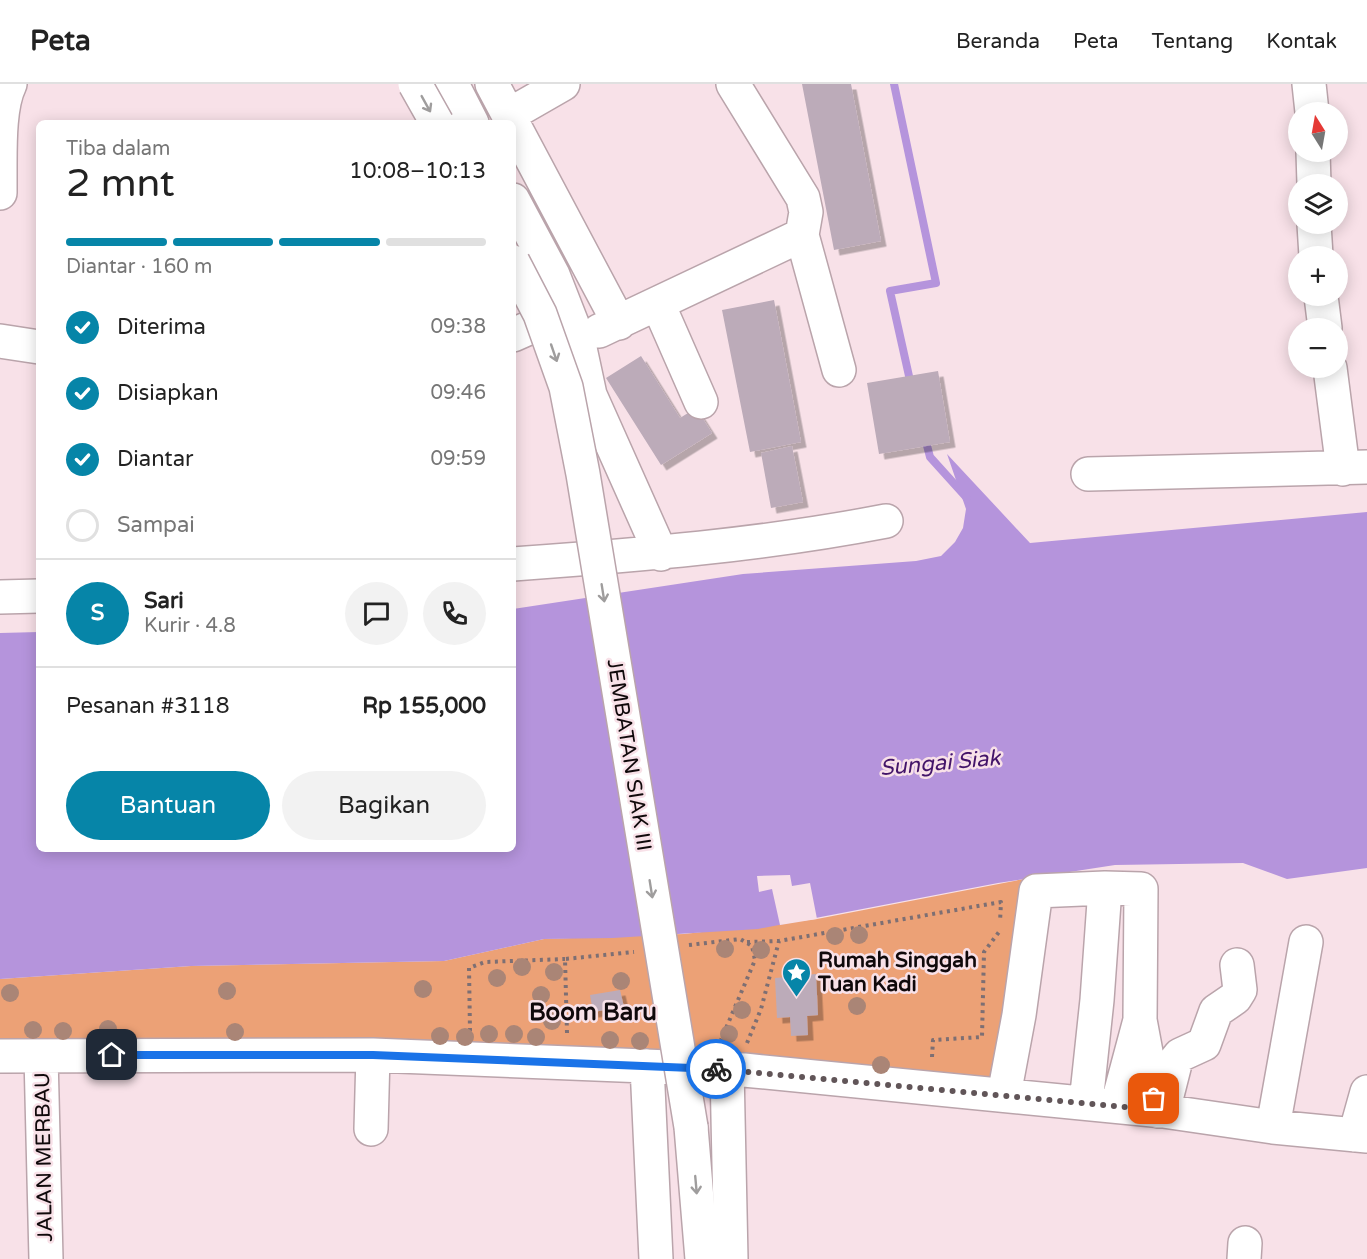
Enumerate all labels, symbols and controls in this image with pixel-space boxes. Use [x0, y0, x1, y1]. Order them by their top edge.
text: Peta [30, 24, 91, 58]
text: Beranda [956, 29, 1040, 54]
text: Peta [1073, 29, 1119, 54]
text: Tentang [1152, 29, 1233, 54]
text: Kontak [1266, 29, 1337, 54]
one-way arrow [421, 94, 432, 112]
north arrow [1288, 102, 1348, 162]
map controls [1288, 102, 1348, 378]
text: Tiba dalam [66, 137, 170, 161]
text: 10:08–10:13 [349, 158, 486, 184]
text: 2 mnt [66, 160, 175, 207]
button: layers [1288, 174, 1348, 234]
button: + [1288, 246, 1348, 306]
text: Diantar · 160 m [66, 255, 212, 279]
icon: check [66, 311, 99, 344]
text: Diterima [117, 314, 206, 340]
text: 09:38 [431, 315, 486, 339]
button: − [1288, 318, 1348, 378]
one-way arrow [550, 343, 561, 362]
icon: check [66, 377, 99, 410]
text: Disiapkan [117, 380, 219, 406]
text: 09:46 [431, 381, 486, 405]
icon: check [66, 443, 99, 476]
text: Diantar [117, 446, 193, 472]
text: 09:59 [431, 447, 486, 471]
text: Sampai [117, 512, 195, 538]
button: chat [345, 582, 408, 645]
button: phone [423, 582, 486, 645]
one-way arrow [597, 583, 608, 603]
text: Sari [144, 588, 184, 614]
text: S [91, 600, 104, 626]
text: Kurir · 4.8 [144, 614, 236, 638]
street label: JEMBATAN SIAK III [601, 657, 657, 853]
text: Pesanan #3118 [66, 693, 229, 719]
text: Rp 155,000 [362, 693, 486, 719]
water label: Sungai Siak [879, 745, 1003, 781]
button: Bantuan [66, 771, 270, 840]
button: Bagikan [282, 771, 486, 840]
one-way arrow [646, 879, 657, 899]
place label: Rumah Singgah Tuan Kadi [817, 948, 977, 997]
place icon: Rumah Singgah Tuan Kadi [781, 956, 813, 998]
district label: Boom Baru [529, 998, 657, 1027]
pin [86, 1029, 137, 1080]
icon: home [95, 1038, 128, 1071]
courier [686, 1039, 746, 1099]
icon: bike [700, 1053, 733, 1086]
street label: JALAN MERBAU [30, 1072, 58, 1242]
pin [1128, 1073, 1179, 1124]
icon: bag [1137, 1082, 1170, 1115]
one-way arrow [691, 1175, 702, 1195]

